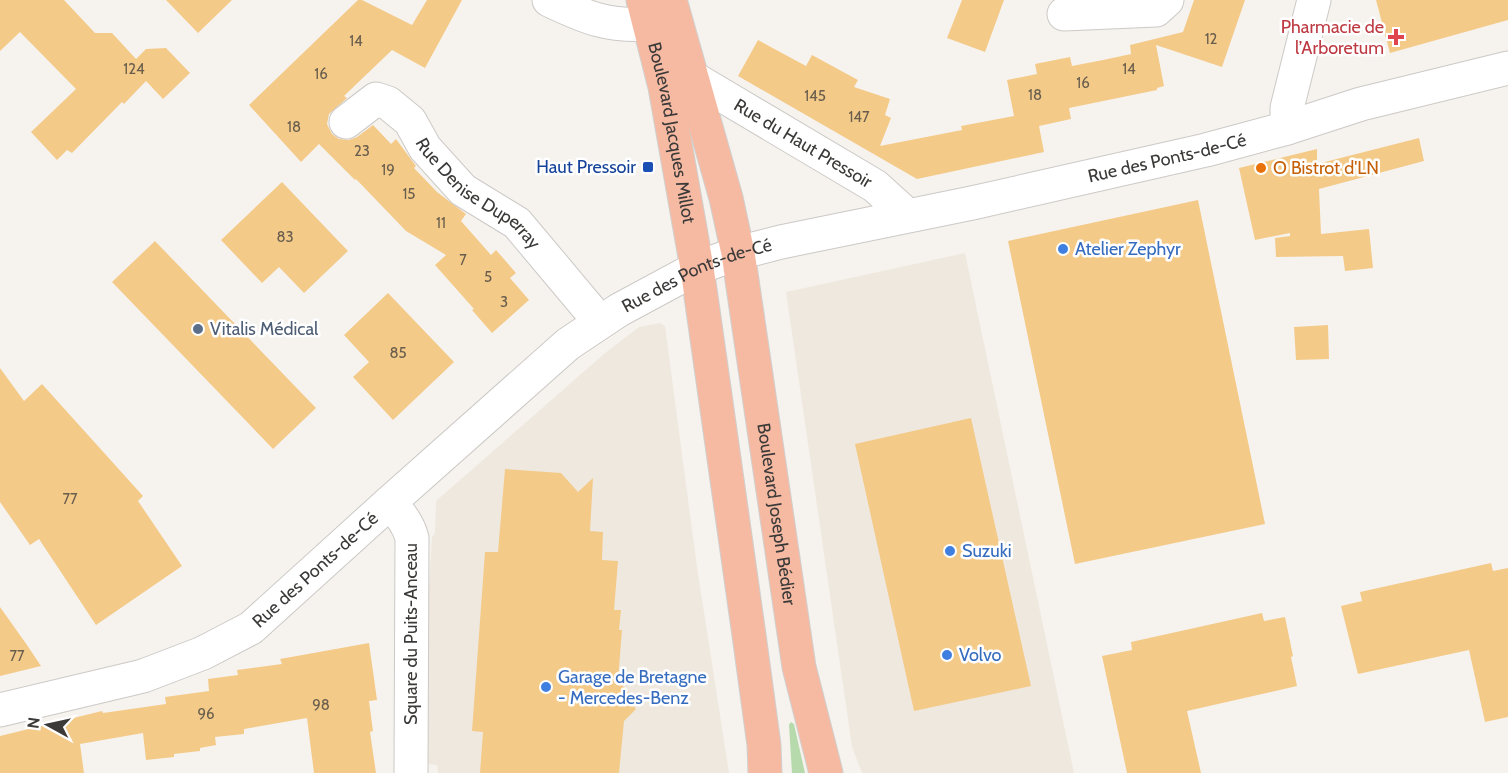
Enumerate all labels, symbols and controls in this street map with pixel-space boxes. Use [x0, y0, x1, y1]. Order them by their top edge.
place label: Pharmacie de l’Arboretum [1281, 16, 1384, 59]
house number: 12 [1205, 30, 1218, 48]
marker: Pharmacie de l’Arboretum [1389, 30, 1403, 44]
house number: 14 [349, 32, 363, 50]
street label: Boulevard Jacques Millot [643, 40, 700, 225]
house number: 124 [123, 60, 145, 78]
house number: 14 [1122, 60, 1136, 78]
house number: 16 [314, 65, 328, 83]
house number: 16 [1076, 74, 1090, 92]
house number: 18 [1028, 86, 1042, 104]
house number: 145 [804, 87, 826, 105]
street label: Rue du Haut Pressoir [730, 94, 876, 193]
house number: 147 [848, 108, 870, 126]
house number: 18 [287, 118, 301, 136]
street label: Rue des Ponts-de-Cé [1086, 129, 1249, 187]
street label: Rue Denise Duperray [411, 134, 545, 253]
house number: 23 [354, 142, 370, 160]
place label: Haut Pressoir [536, 156, 636, 178]
place label: O Bistrot d'LN [1273, 157, 1379, 179]
marker: Haut Pressoir [641, 160, 655, 174]
house number: 19 [381, 161, 395, 179]
marker: O Bistrot d'LN [1254, 161, 1268, 175]
house number: 15 [402, 185, 416, 203]
house number: 11 [436, 214, 446, 232]
house number: 83 [276, 228, 294, 246]
street label: Rue des Ponts-de-Cé [618, 234, 774, 317]
place label: Atelier Zephyr [1075, 238, 1181, 260]
marker: Atelier Zephyr [1056, 242, 1070, 256]
house number: 7 [459, 251, 467, 269]
house number: 5 [484, 268, 492, 286]
house number: 3 [500, 293, 508, 311]
place label: Vitalis Médical [210, 318, 319, 340]
marker: Vitalis Médical [191, 322, 205, 336]
house number: 85 [389, 344, 407, 362]
street label: Boulevard Joseph Bédier [752, 422, 801, 607]
house number: 77 [62, 490, 78, 508]
street label: Rue des Ponts-de-Cé [248, 507, 383, 632]
place label: Suzuki [962, 540, 1012, 562]
street label: Square du Puits-Anceau [400, 543, 422, 725]
marker: Suzuki [943, 544, 957, 558]
place label: Volvo [959, 644, 1002, 666]
house number: 77 [9, 647, 25, 665]
marker: Volvo [940, 648, 954, 662]
place label: Garage de Bretagne - Mercedes-Benz [558, 666, 707, 709]
marker: Garage de Bretagne - Mercedes-Benz [539, 680, 553, 694]
north arrow [18, 695, 78, 755]
house number: 98 [312, 696, 330, 714]
house number: 96 [197, 705, 215, 723]
text: N [23, 716, 44, 730]

